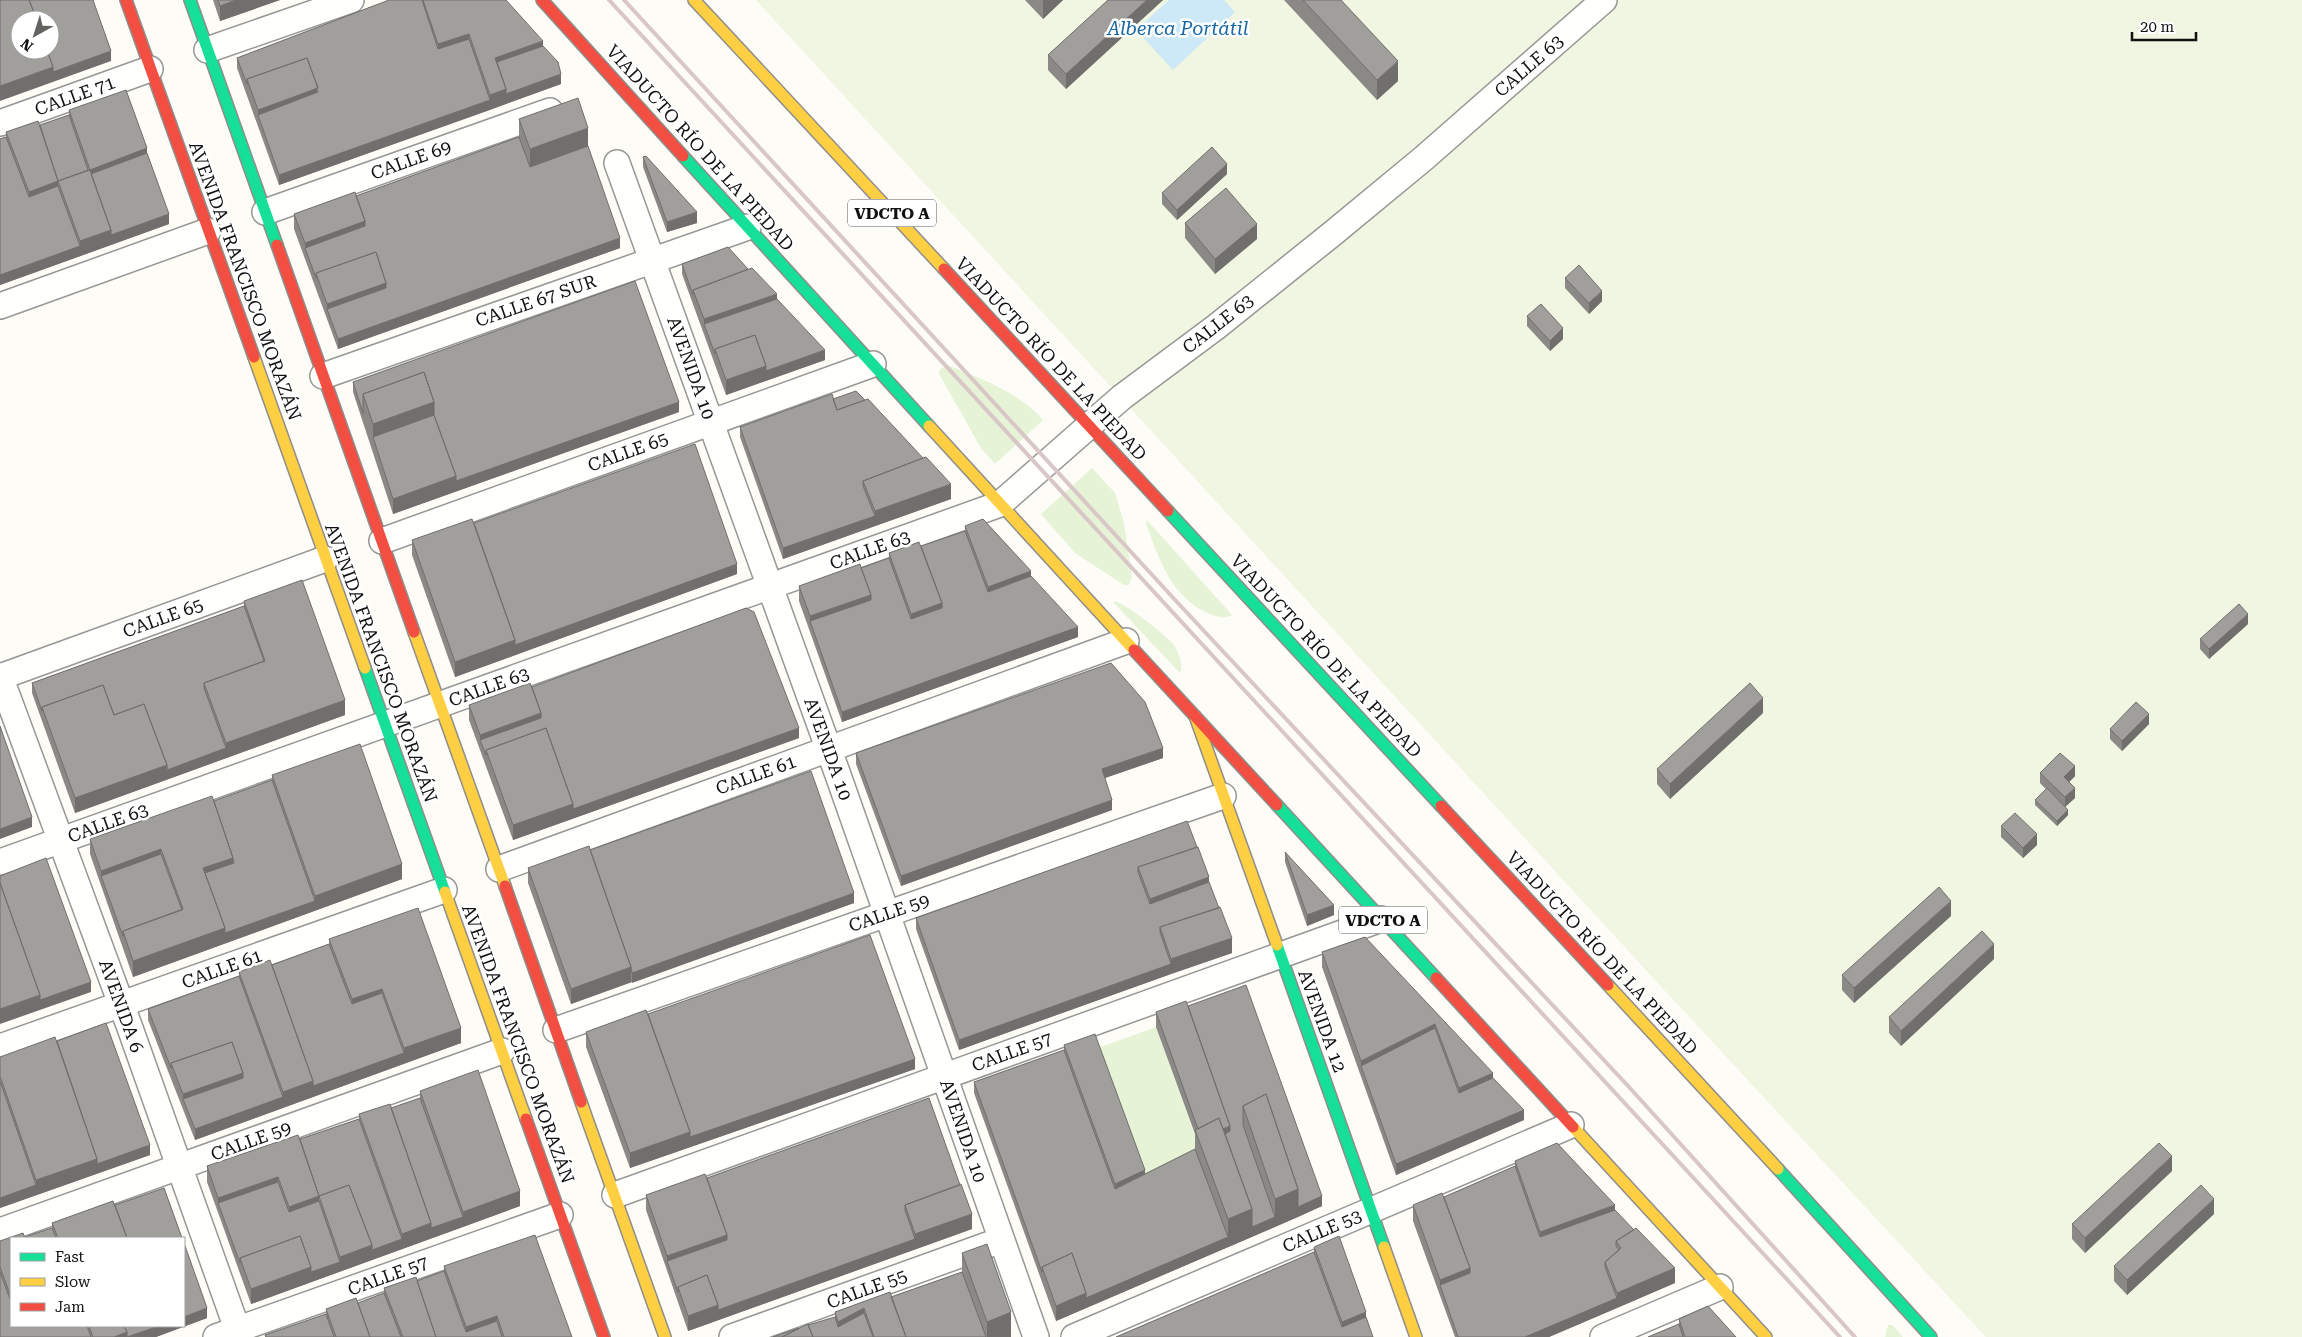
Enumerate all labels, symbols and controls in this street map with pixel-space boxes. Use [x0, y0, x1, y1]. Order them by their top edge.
north arrow [10, 10, 60, 60]
scale bar [2132, 10, 2196, 42]
water label: Alberca Portátil [1107, 17, 1249, 40]
text: 20 m [2140, 18, 2175, 36]
street label: CALLE 63 [1490, 30, 1567, 101]
text: N [17, 35, 36, 55]
street label: VIADUCTO RÍO DE LA PIEDAD [602, 40, 799, 255]
street label: CALLE 71 [32, 71, 118, 120]
street label: CALLE 69 [368, 135, 454, 184]
street label: AVENIDA FRANCISCO MORAZÁN [185, 139, 306, 423]
road number: VDCTO A [848, 200, 936, 227]
street label: VIADUCTO RÍO DE LA PIEDAD [952, 253, 1151, 465]
street label: CALLE 67 SUR [473, 270, 600, 331]
street label: CALLE 63 [1178, 289, 1257, 358]
street label: AVENIDA 10 [663, 314, 720, 422]
street label: CALLE 65 [585, 427, 671, 476]
street label: AVENIDA FRANCISCO MORAZÁN [321, 521, 442, 805]
street label: CALLE 63 [827, 525, 913, 574]
street label: VIADUCTO RÍO DE LA PIEDAD [1227, 550, 1426, 762]
street label: CALLE 65 [120, 593, 206, 642]
street label: CALLE 63 [446, 662, 532, 711]
street label: AVENIDA 10 [800, 695, 857, 803]
street label: CALLE 61 [713, 750, 799, 799]
street label: CALLE 63 [65, 798, 151, 847]
street label: VIADUCTO RÍO DE LA PIEDAD [1503, 847, 1702, 1059]
street label: CALLE 59 [846, 889, 932, 936]
street label: AVENIDA FRANCISCO MORAZÁN [458, 902, 579, 1186]
road number: VDCTO A [1339, 906, 1427, 934]
street label: CALLE 61 [179, 944, 265, 993]
street label: AVENIDA 6 [95, 956, 148, 1055]
street label: AVENIDA 12 [1294, 967, 1351, 1075]
street label: CALLE 57 [969, 1027, 1055, 1076]
street label: AVENIDA 10 [936, 1077, 991, 1185]
street label: CALLE 59 [208, 1116, 294, 1165]
street label: CALLE 53 [1279, 1204, 1365, 1257]
legend [10, 1237, 185, 1327]
text: Fast [55, 1248, 85, 1266]
street label: CALLE 57 [345, 1251, 431, 1300]
street label: CALLE 55 [824, 1264, 910, 1313]
text: Slow [55, 1273, 91, 1291]
text: Jam [55, 1298, 85, 1316]

